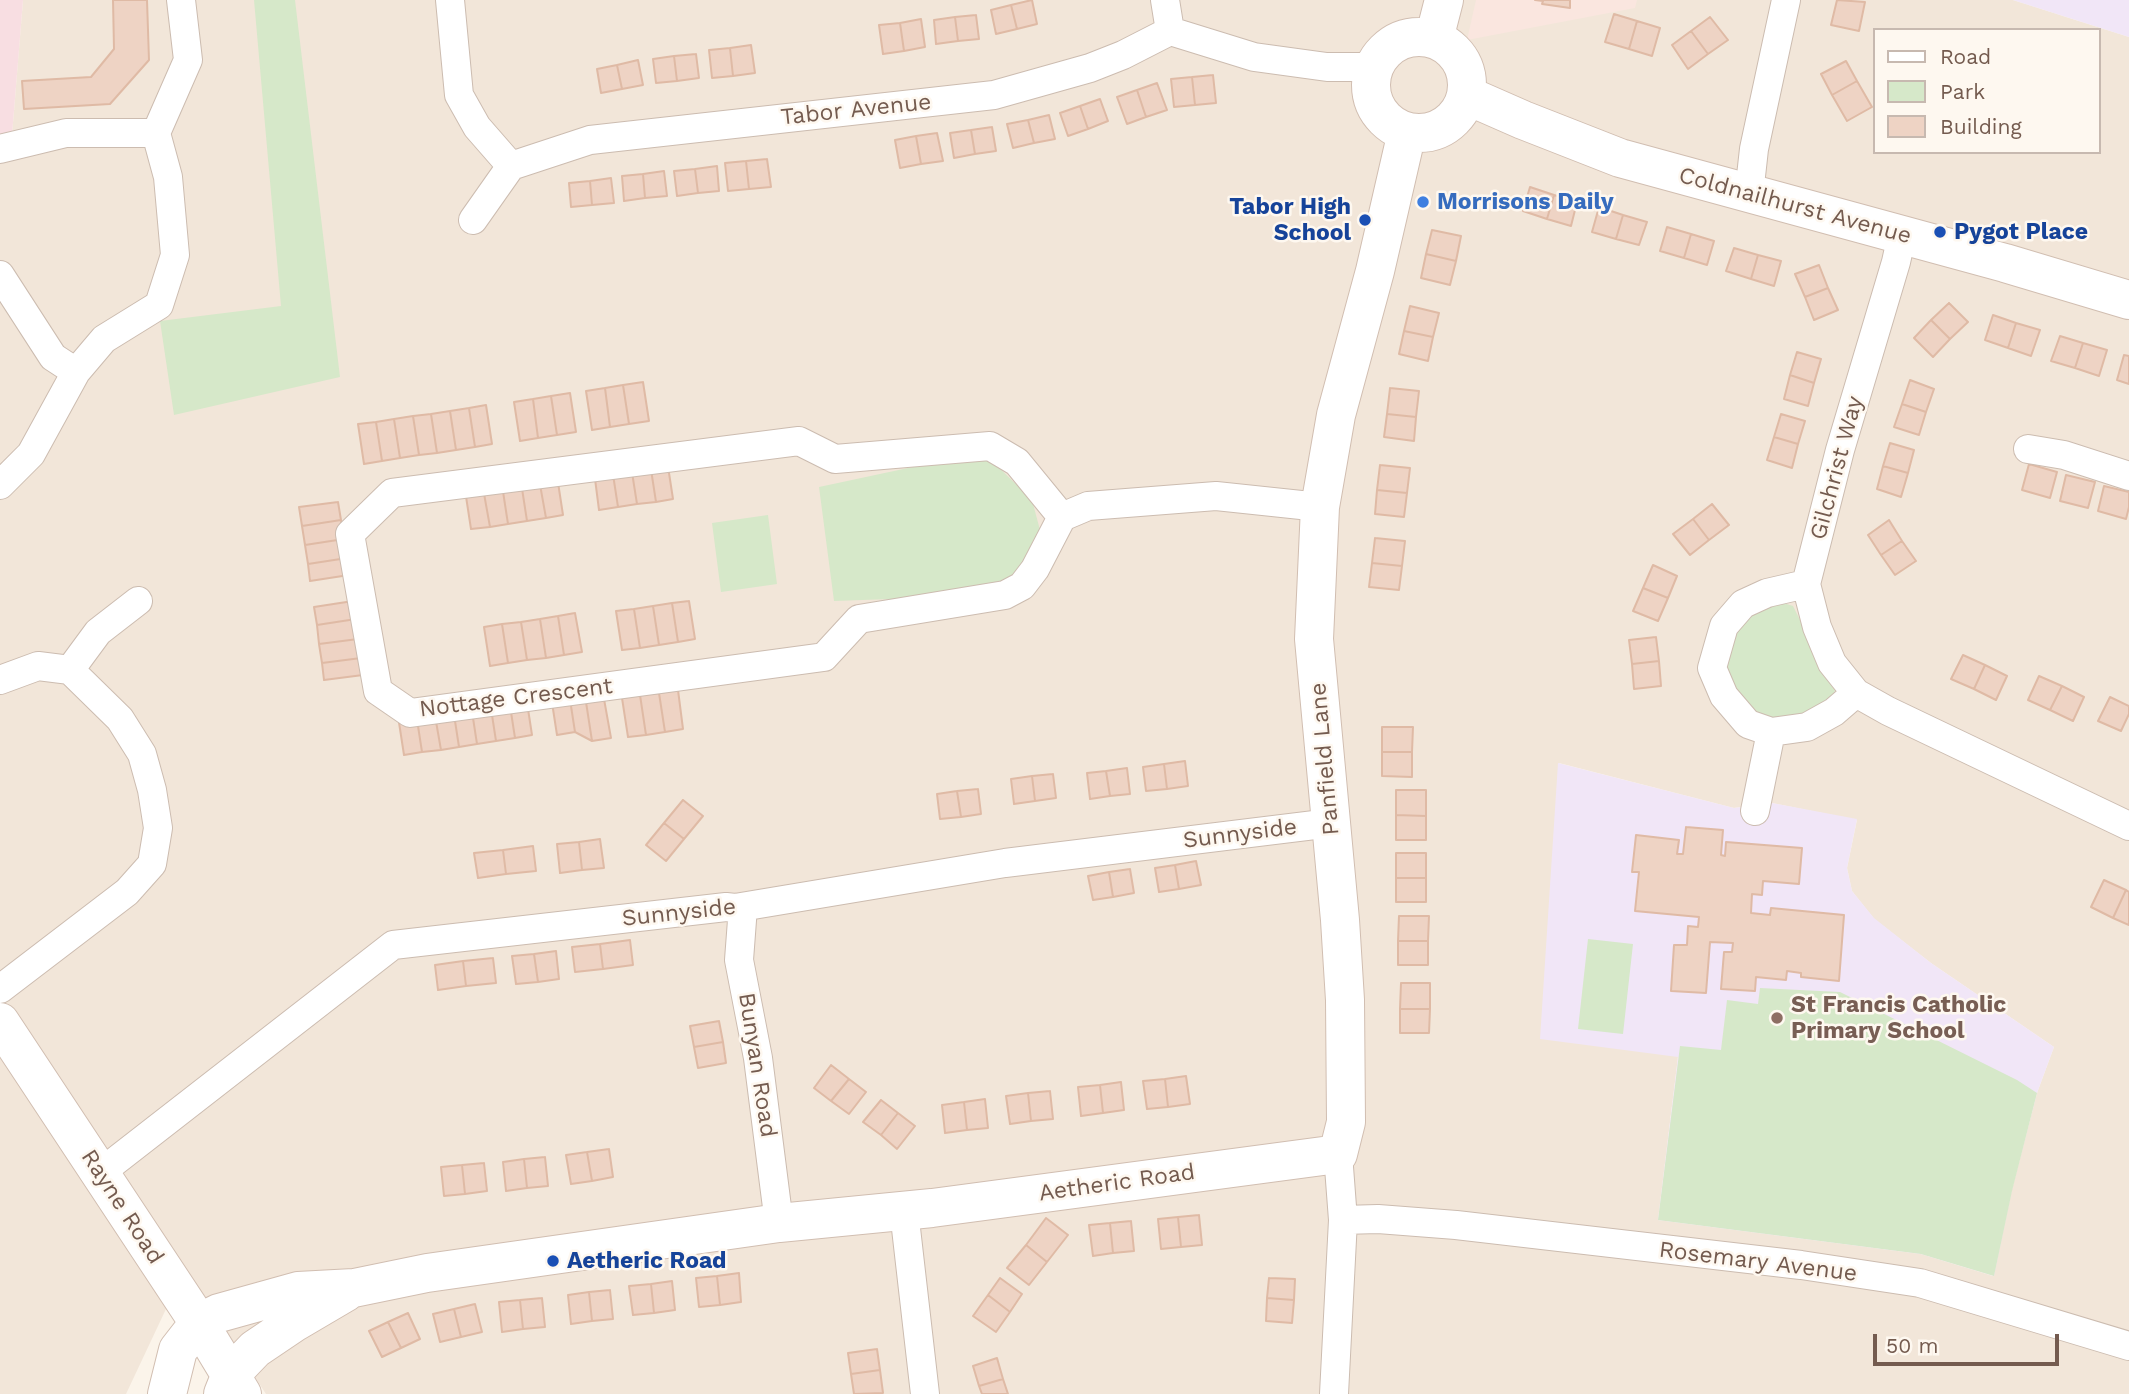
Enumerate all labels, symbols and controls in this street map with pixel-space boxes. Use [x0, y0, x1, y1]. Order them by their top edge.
legend [1874, 28, 2101, 154]
text: Road [1940, 44, 1991, 69]
text: Park [1940, 79, 1985, 104]
street label: Tabor Avenue [779, 88, 933, 132]
text: Building [1940, 114, 2022, 139]
street label: Coldnailhurst Avenue [1676, 162, 1914, 250]
place label: Morrisons Daily [1437, 188, 1614, 216]
place label: Tabor High School [1229, 193, 1351, 247]
marker: Morrisons Daily [1415, 194, 1431, 210]
marker: Tabor High School [1357, 212, 1373, 228]
place label: Pygot Place [1954, 218, 2088, 246]
marker: Pygot Place [1932, 224, 1948, 240]
street label: Gilchrist Way [1805, 393, 1869, 543]
street label: Nottage Crescent [418, 672, 614, 724]
street label: Panfield Lane [1305, 682, 1345, 836]
street label: Sunnyside [1182, 813, 1298, 855]
street label: Sunnyside [621, 893, 737, 933]
street label: Bunyan Road [732, 991, 782, 1139]
place label: St Francis Catholic Primary School [1791, 991, 2006, 1045]
marker: St Francis Catholic Primary School [1769, 1010, 1785, 1026]
street label: Rayne Road [75, 1145, 169, 1269]
street label: Aetheric Road [1037, 1158, 1197, 1208]
street label: Rosemary Avenue [1657, 1236, 1859, 1288]
place label: Aetheric Road [567, 1247, 727, 1275]
marker: Aetheric Road [545, 1253, 561, 1269]
scale bar [1877, 1320, 2062, 1364]
text: 50 m [1886, 1333, 1938, 1358]

